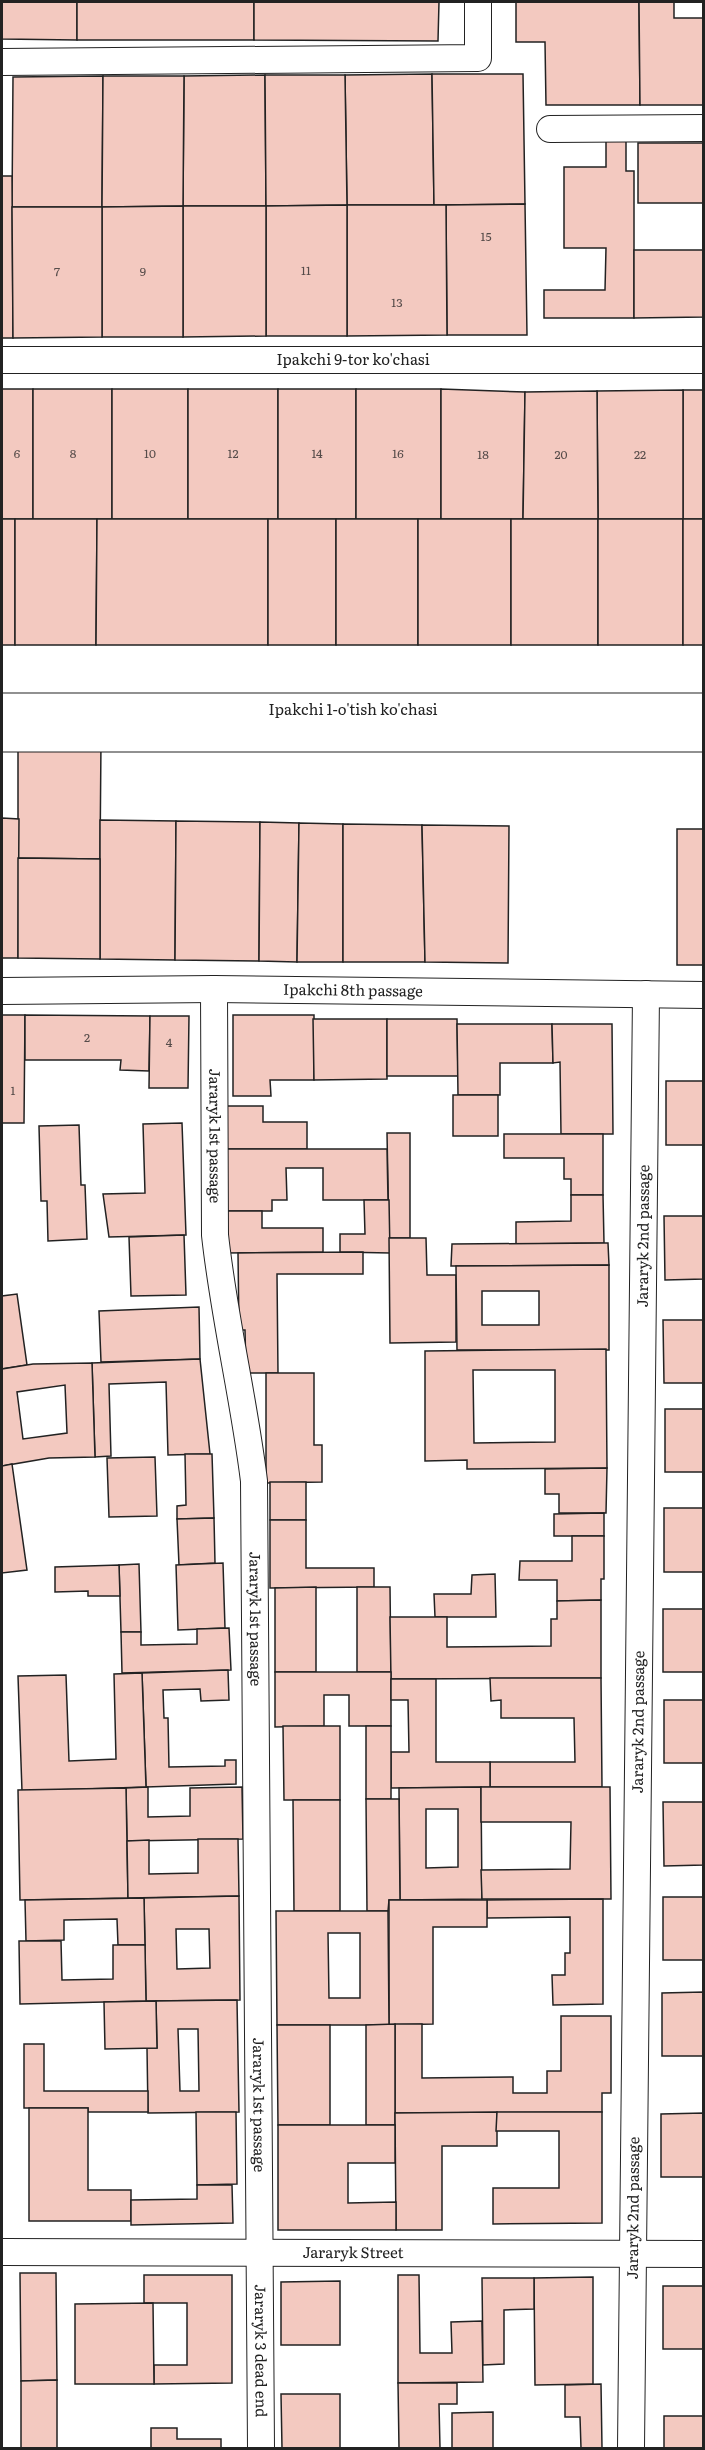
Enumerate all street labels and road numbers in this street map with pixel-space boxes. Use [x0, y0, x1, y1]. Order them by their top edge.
street label: Ipakchi 9-tor ko'chasi [276, 347, 430, 370]
street label: Ipakchi 1-o'tish ko'chasi [269, 697, 437, 720]
street label: Ipakchi 8th passage [283, 977, 423, 1002]
street label: Jararyk 1st passage [204, 1069, 228, 1204]
street label: Jararyk 2nd passage [630, 1164, 654, 1307]
street label: Jararyk 1st passage [245, 1551, 268, 1687]
street label: Jararyk 2nd passage [625, 1650, 649, 1793]
street label: Jararyk 1st passage [248, 2037, 272, 2173]
street label: Jararyk 2nd passage [620, 2136, 644, 2279]
street label: Jararyk Street [302, 2240, 404, 2263]
street label: Jararyk 3 dead end [250, 2284, 274, 2417]

